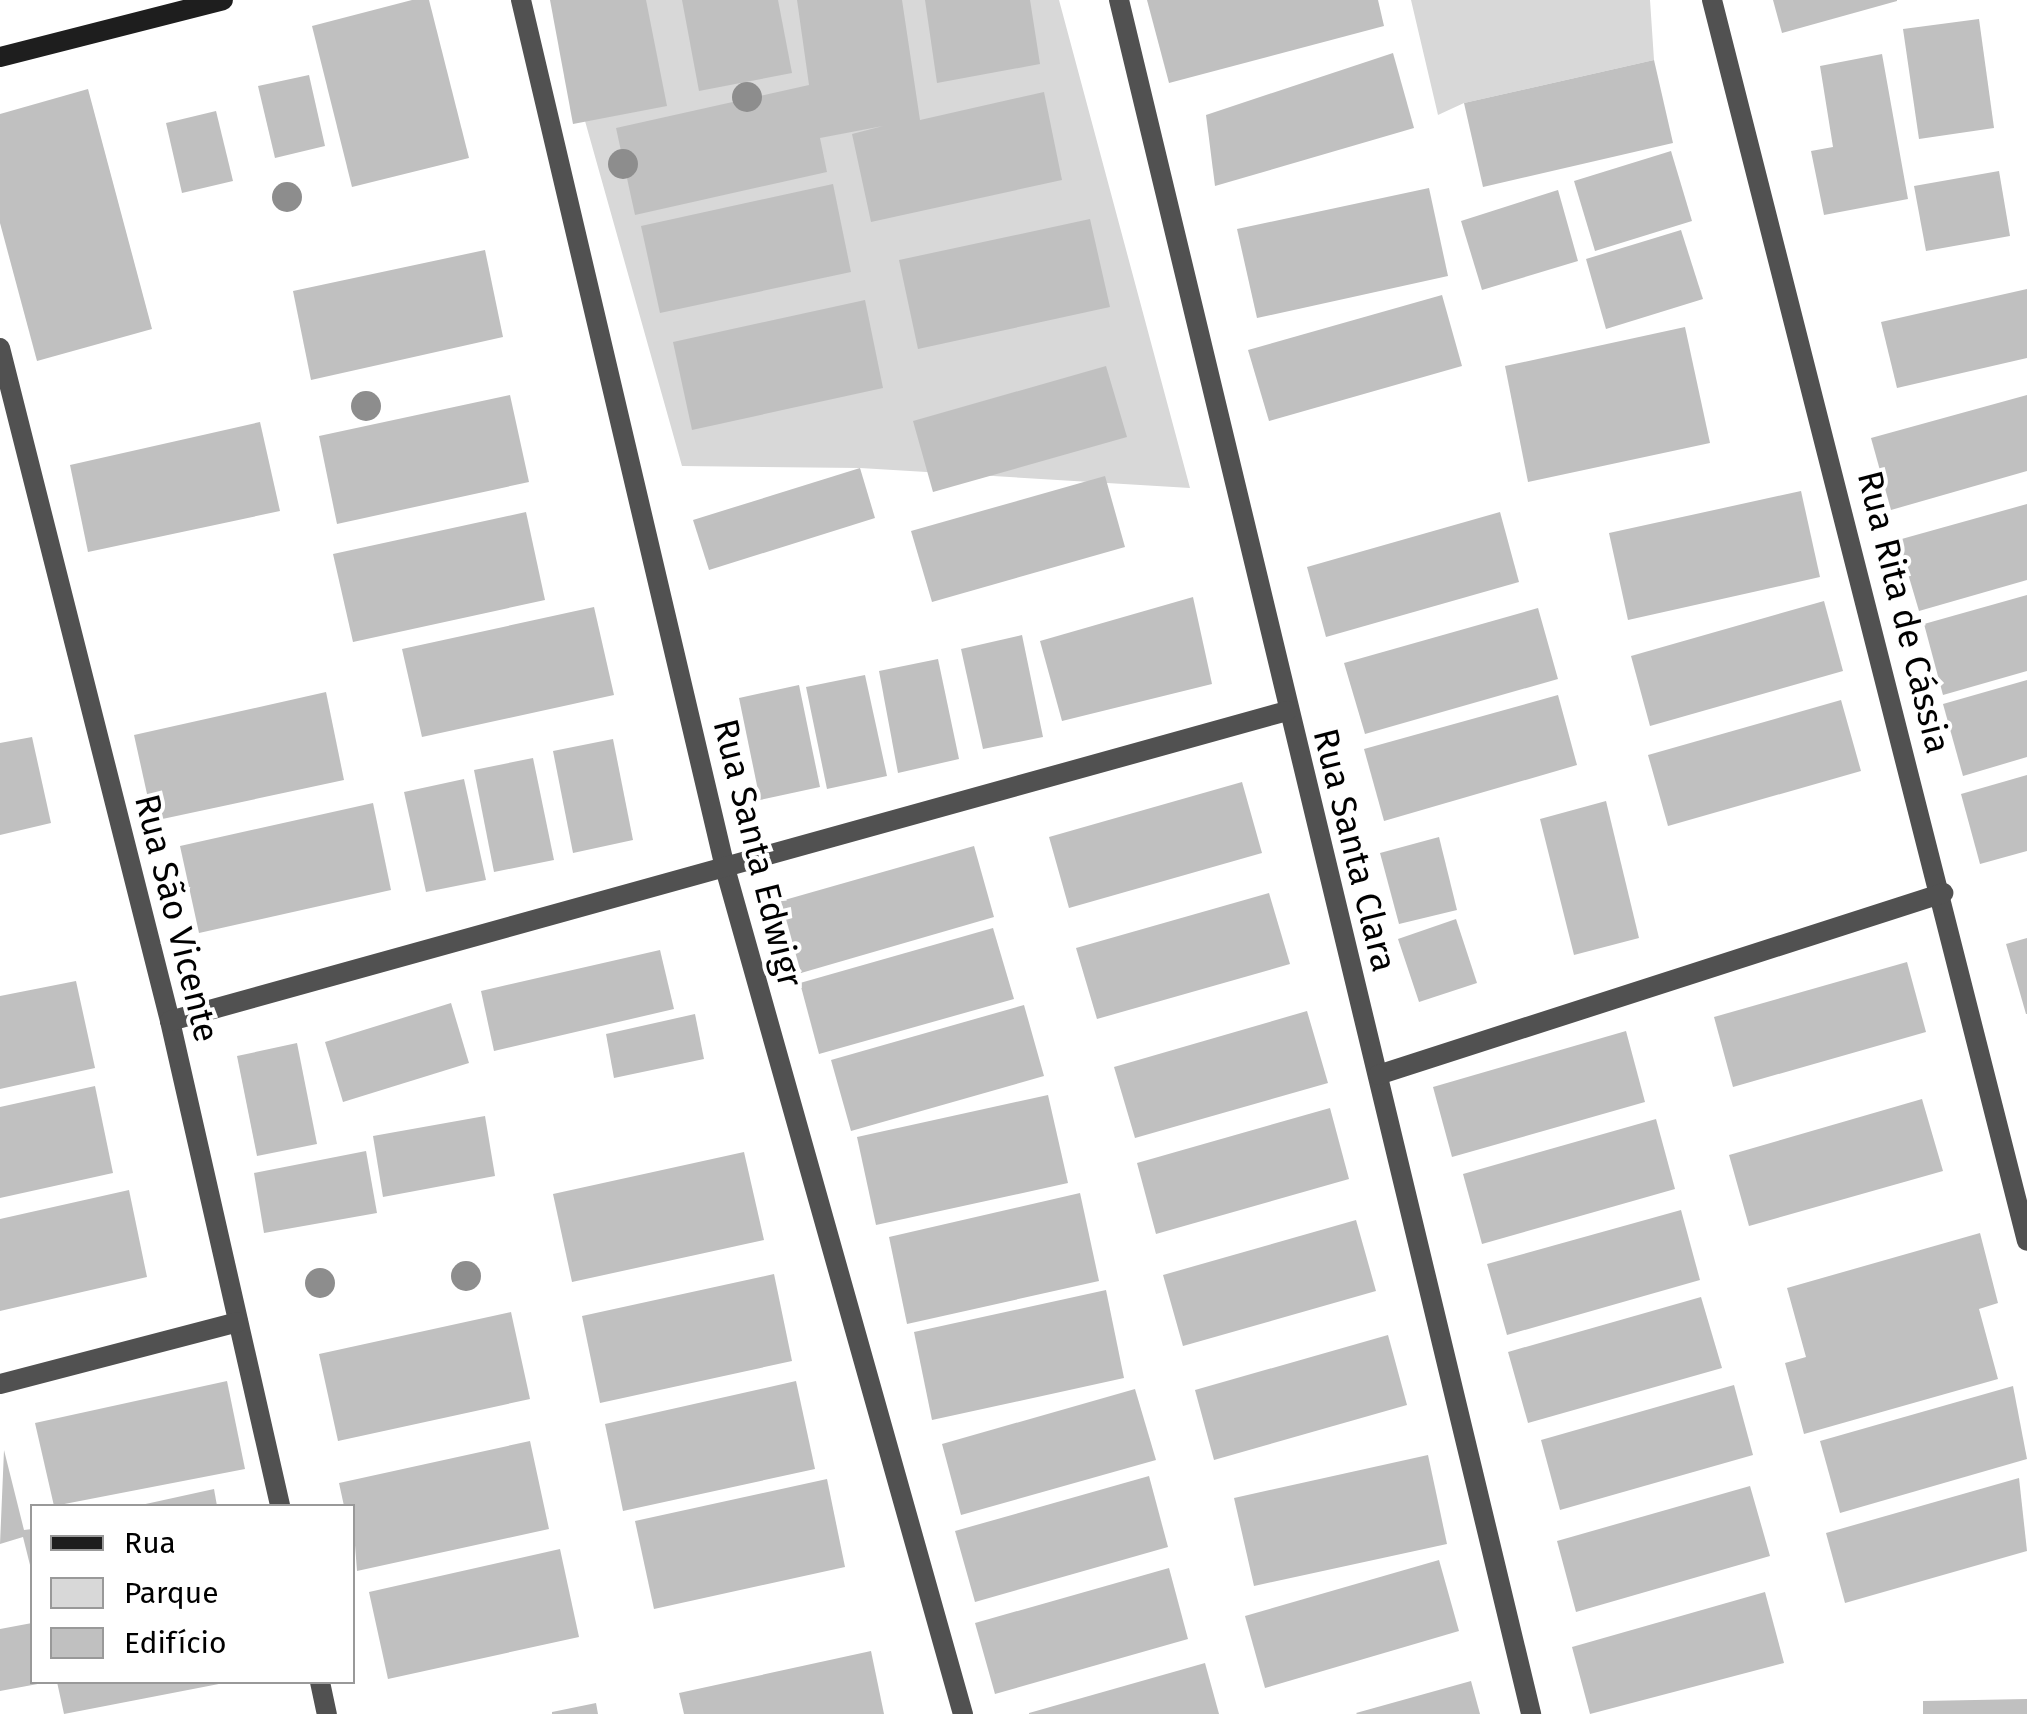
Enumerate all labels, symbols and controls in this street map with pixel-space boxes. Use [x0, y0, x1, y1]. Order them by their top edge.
street label: Rua Rita de Cássia [1849, 466, 1959, 758]
street label: Rua Santa Edwigr [704, 715, 812, 991]
street label: Rua Santa Clara [1305, 724, 1405, 976]
street label: Rua São Vicente [126, 790, 228, 1046]
legend [30, 1504, 355, 1684]
text: Rua [124, 1525, 176, 1561]
text: Parque [124, 1575, 219, 1611]
text: Edifício [124, 1625, 226, 1661]

